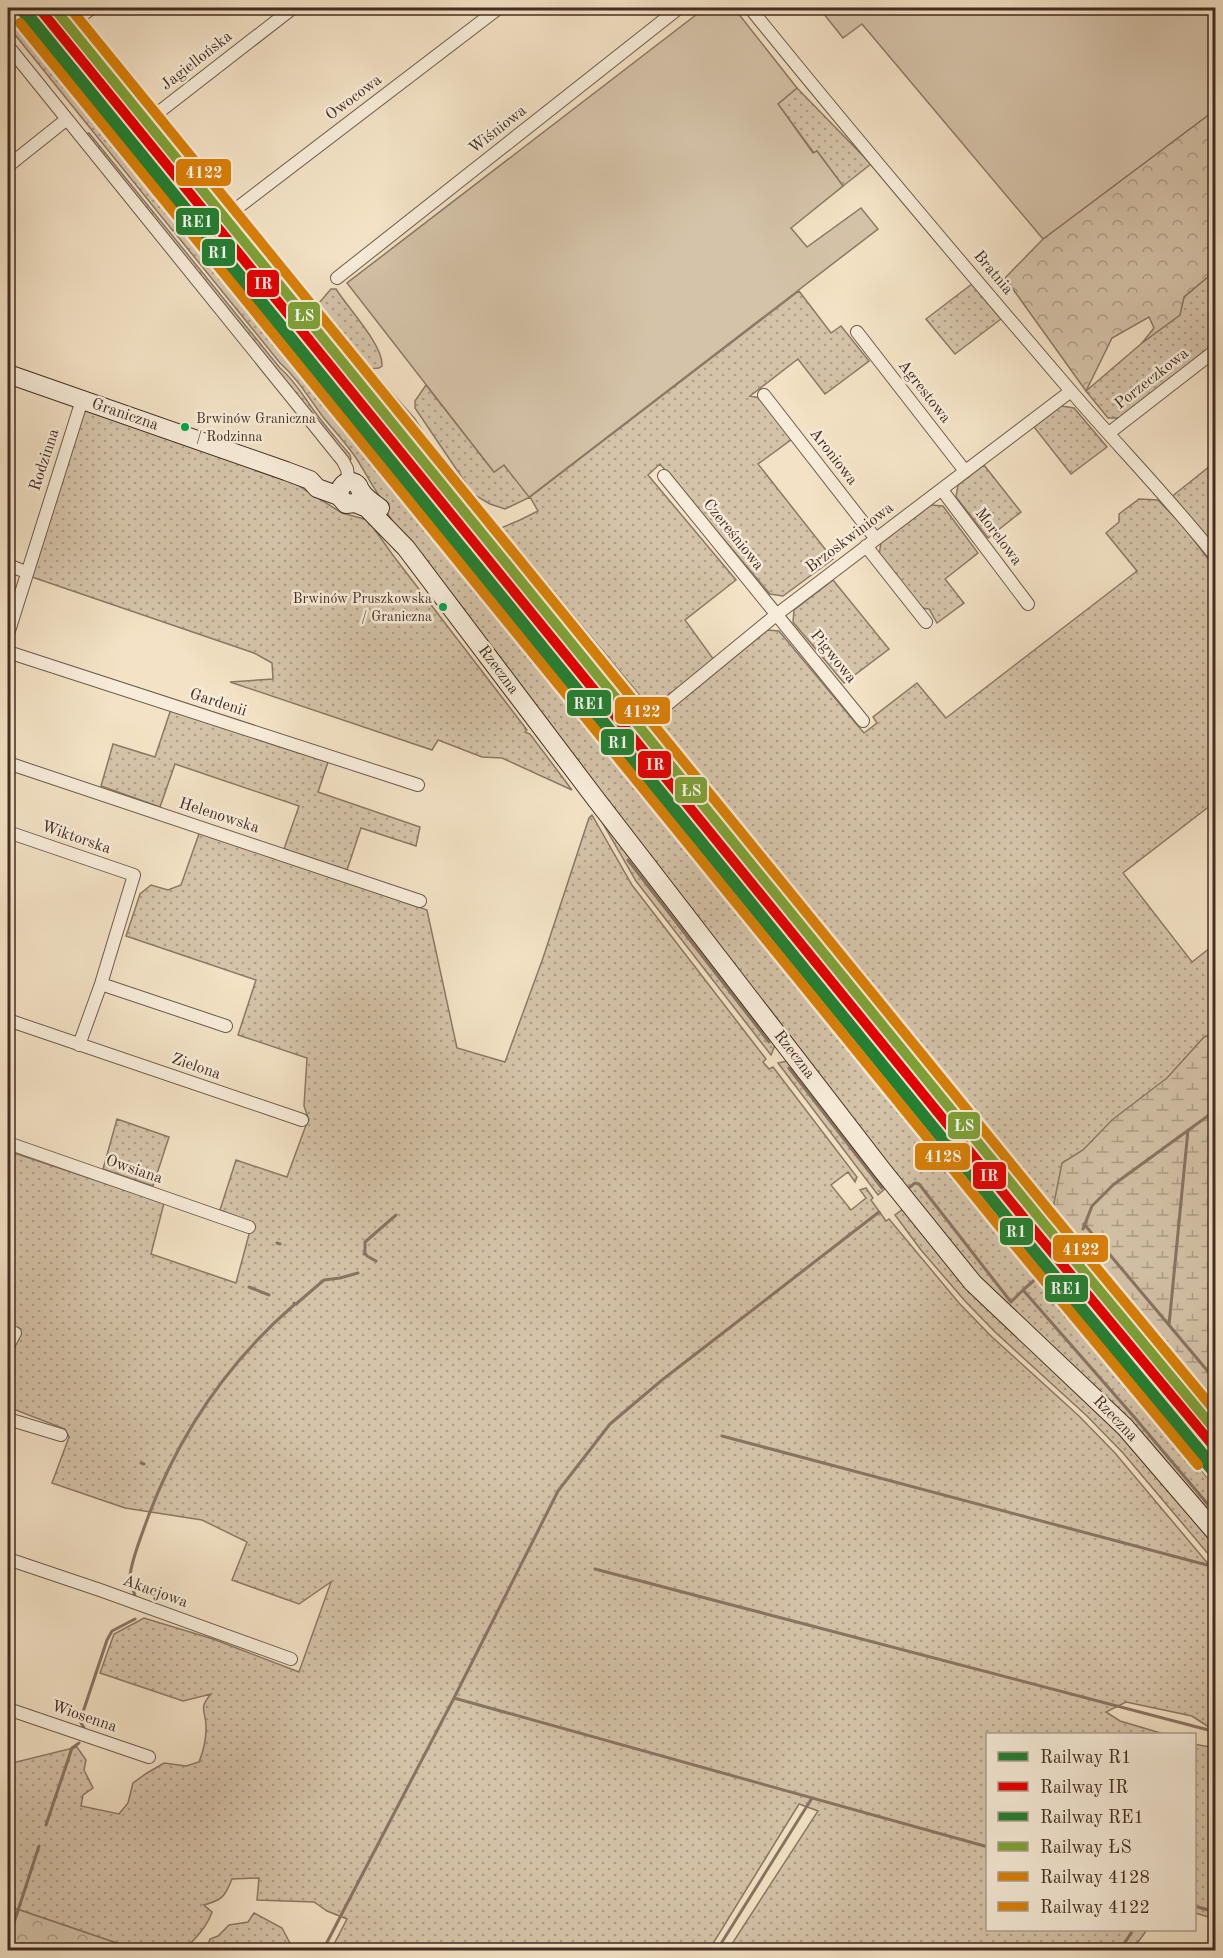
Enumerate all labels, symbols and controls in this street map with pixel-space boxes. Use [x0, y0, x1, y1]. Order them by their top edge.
street label: Jagiellońska [158, 28, 236, 94]
street label: Owocowa [323, 72, 385, 124]
street label: Wiśniowa [466, 103, 530, 157]
line badge: 4122 [175, 158, 232, 187]
text: 4122 [185, 166, 223, 182]
line badge: RE1 [175, 207, 220, 236]
text: RE1 [181, 215, 213, 231]
line badge: R1 [201, 238, 236, 267]
text: R1 [208, 246, 228, 262]
street label: Bratnia [970, 248, 1016, 298]
line badge: IR [246, 269, 280, 298]
text: IR [254, 277, 273, 293]
line badge: ŁS [287, 301, 321, 330]
text: ŁS [294, 309, 314, 325]
street label: Porzeczkowa [1112, 345, 1192, 413]
street label: Agrestowa [895, 358, 953, 426]
street label: Graniczna [90, 396, 161, 434]
place label: Brwinów Graniczna / Rodzinna [196, 412, 316, 444]
marker: Brwinów Graniczna / Rodzinna [179, 421, 191, 433]
street label: Aroniowa [806, 426, 860, 488]
street label: Rodzinna [27, 427, 63, 493]
street label: Czereśniowa [700, 496, 766, 574]
street label: Brzoskwiniowa [803, 500, 897, 576]
street label: Morelowa [971, 505, 1025, 569]
place label: Brwinów Pruszkowska / Graniczna [293, 592, 432, 624]
marker: Brwinów Pruszkowska / Graniczna [437, 601, 449, 613]
street label: Pigwowa [807, 627, 859, 687]
street label: Rzeczna [475, 643, 521, 697]
street label: Gardenii [187, 686, 249, 720]
line badge: RE1 [566, 689, 612, 717]
line badge: 4122 [614, 696, 671, 725]
text: RE1 [573, 697, 605, 713]
text: 4122 [623, 705, 661, 721]
line badge: R1 [600, 728, 635, 756]
text: R1 [608, 736, 628, 752]
line badge: IR [637, 750, 672, 779]
text: IR [646, 758, 665, 774]
line badge: ŁS [674, 776, 708, 804]
text: ŁS [681, 784, 701, 800]
street label: Helenowska [177, 795, 261, 837]
street label: Wiktorska [39, 819, 113, 857]
street label: Rzeczna [770, 1028, 818, 1082]
street label: Zielona [169, 1051, 223, 1083]
line badge: ŁS [947, 1111, 981, 1140]
text: ŁS [954, 1119, 974, 1135]
line badge: 4128 [914, 1142, 971, 1171]
text: 4128 [924, 1150, 962, 1166]
street label: Owsiana [103, 1153, 165, 1187]
line badge: IR [972, 1161, 1007, 1190]
text: IR [980, 1169, 999, 1185]
line badge: R1 [999, 1217, 1034, 1246]
text: R1 [1006, 1225, 1026, 1241]
line badge: 4122 [1052, 1234, 1109, 1263]
text: 4122 [1062, 1243, 1100, 1259]
line badge: RE1 [1044, 1274, 1089, 1303]
text: RE1 [1050, 1282, 1082, 1298]
street label: Rzeczna [1090, 1393, 1140, 1445]
street label: Akacjowa [120, 1573, 190, 1611]
street label: Wiosenna [49, 1698, 119, 1736]
legend [986, 1733, 1196, 1931]
text: Railway R1 [1040, 1749, 1131, 1767]
text: Railway IR [1040, 1779, 1128, 1797]
text: Railway RE1 [1040, 1809, 1144, 1827]
text: Railway ŁS [1040, 1839, 1132, 1857]
text: Railway 4128 [1040, 1869, 1150, 1887]
text: Railway 4122 [1040, 1899, 1150, 1917]

